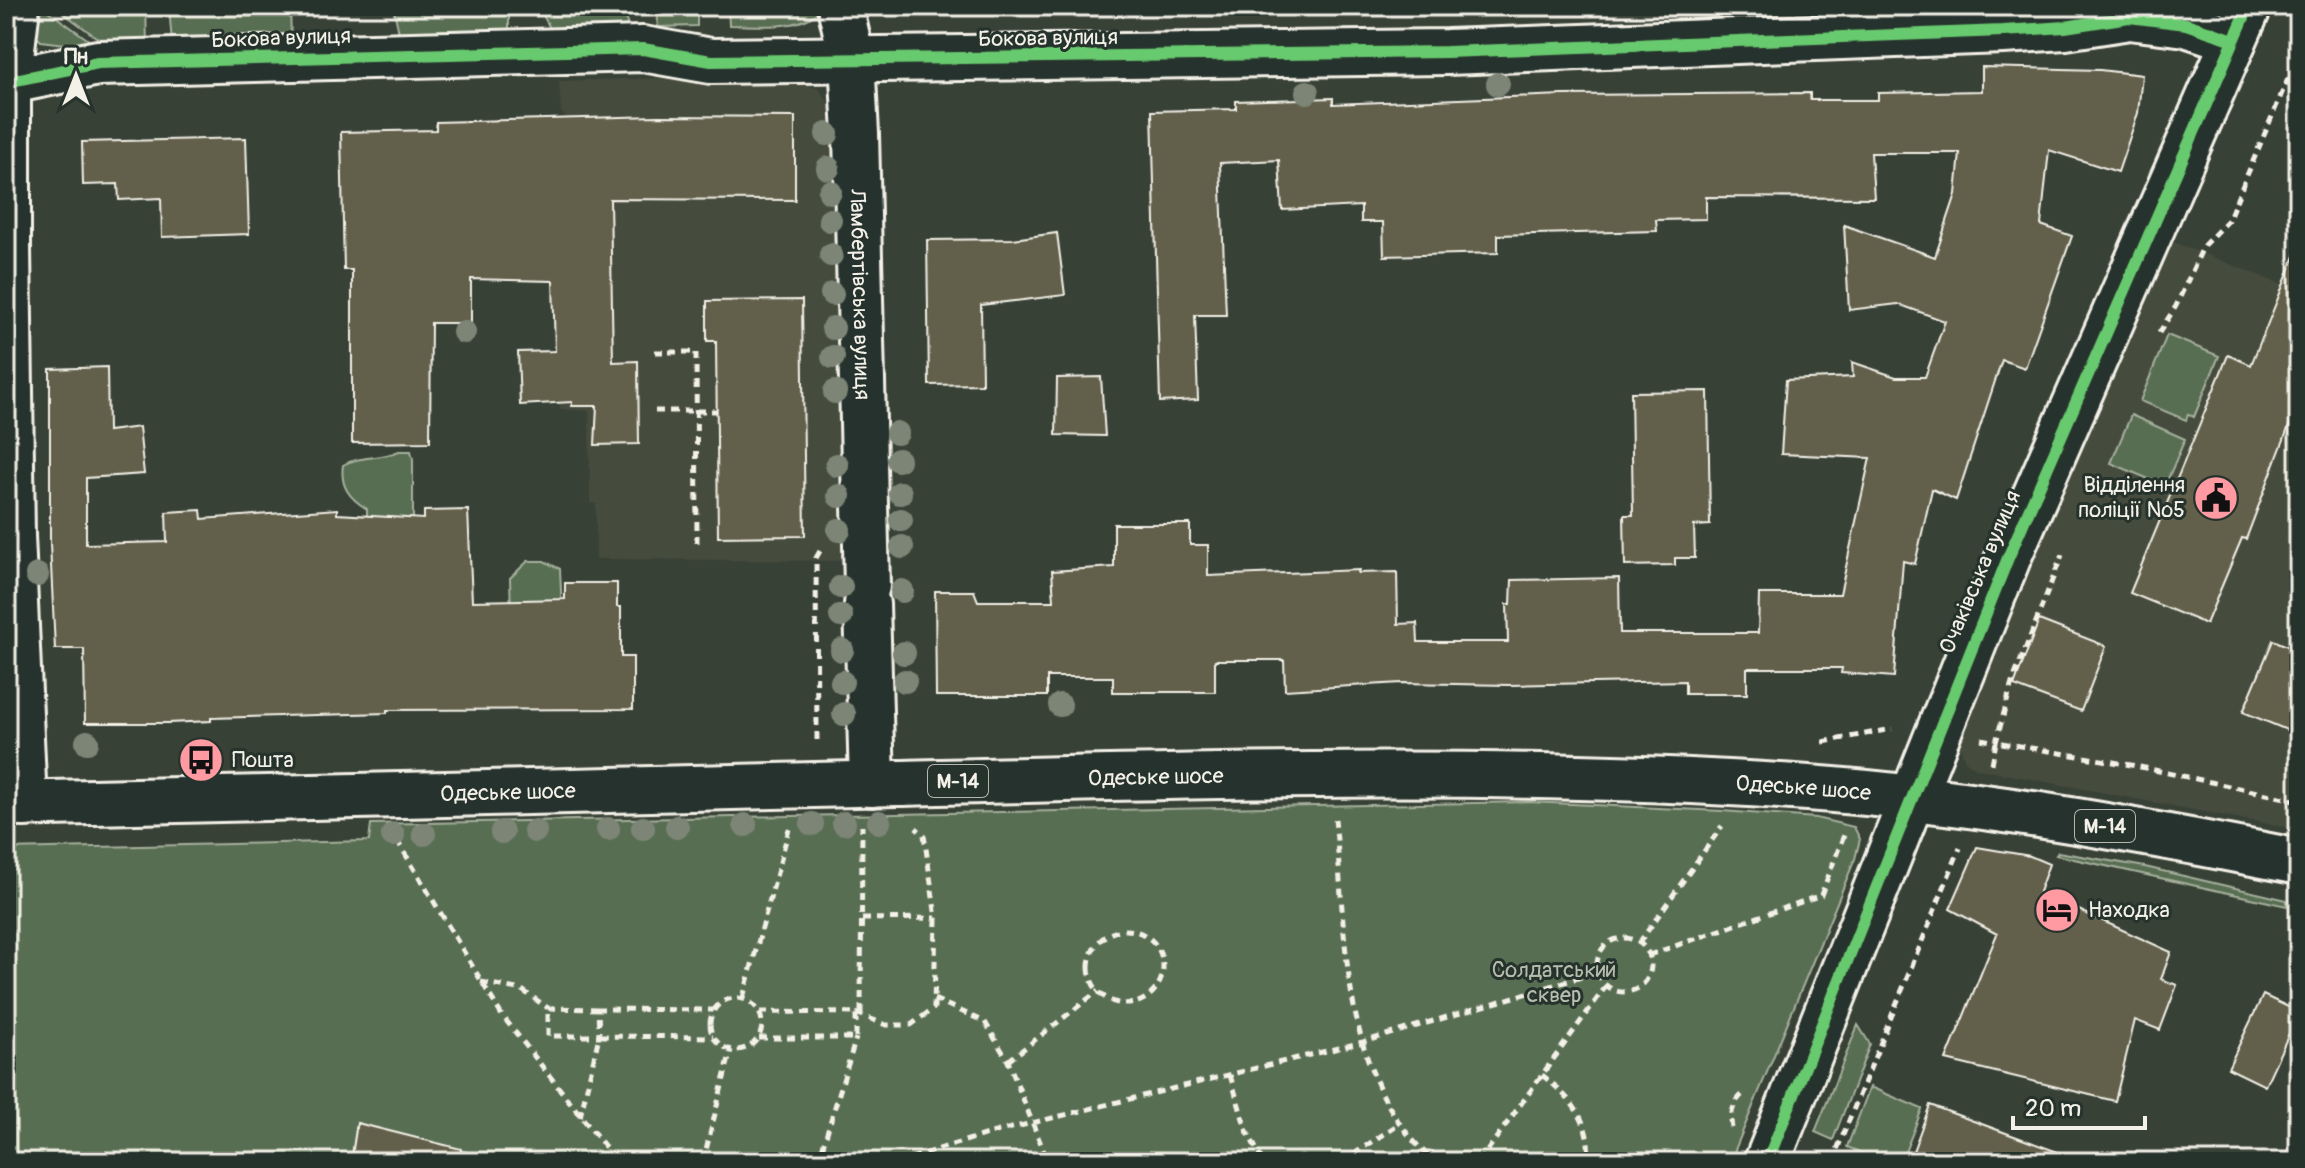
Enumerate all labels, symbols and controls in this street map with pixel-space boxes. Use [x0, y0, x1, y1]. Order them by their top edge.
street label: Бокова вулиця [211, 22, 351, 54]
street label: Бокова вулиця [978, 23, 1118, 53]
north arrow [36, 36, 116, 116]
text: Пн [64, 43, 88, 71]
street label: Ламбертівська вулиця [843, 188, 876, 400]
place label: Відділення поліції №5 [2078, 471, 2185, 524]
public building icon: Відділення поліції №5 [2192, 474, 2240, 522]
street label: Очаківська вулиця [1933, 486, 2027, 658]
bus stop icon: Пошта [177, 736, 225, 784]
place label: Пошта [232, 746, 294, 774]
street label: Одеське шосе [1087, 762, 1224, 793]
road number: М-14 [928, 765, 988, 797]
street label: Одеське шосе [1735, 769, 1873, 807]
street label: Одеське шосе [440, 777, 576, 808]
road number: М-14 [2075, 810, 2135, 842]
hotel icon: Находка [2033, 886, 2081, 934]
place label: Находка [2088, 896, 2170, 924]
park label: Солдатський сквер [1492, 956, 1616, 1009]
scale bar [2013, 1080, 2145, 1130]
text: 20 m [2025, 1094, 2081, 1123]

